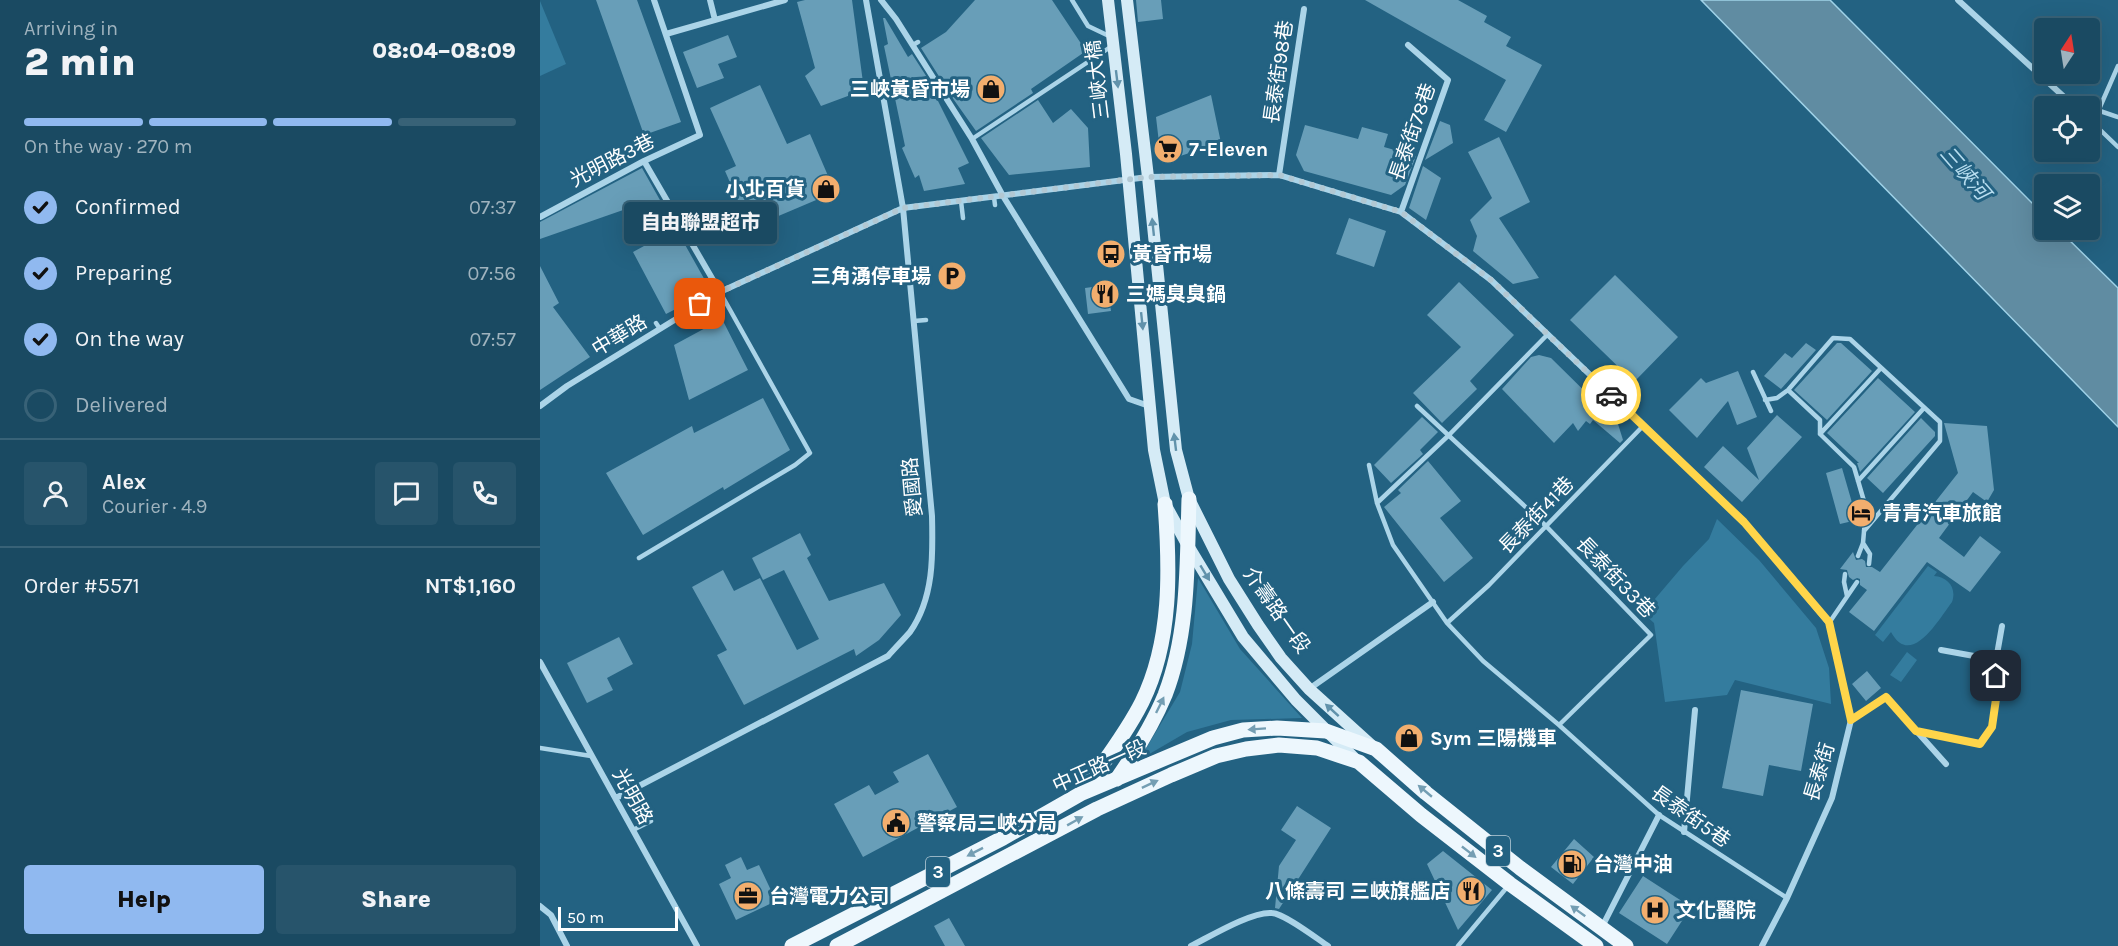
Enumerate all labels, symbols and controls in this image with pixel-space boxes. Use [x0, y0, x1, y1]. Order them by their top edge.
text: Arriving in [24, 17, 118, 40]
north arrow [2034, 18, 2100, 84]
map controls [2034, 18, 2100, 240]
street label: 長泰街98巷 [1260, 19, 1297, 125]
text: 08:04–08:09 [372, 38, 516, 64]
text: 2 min [24, 39, 136, 85]
street label: 三峽大橋 [1081, 39, 1114, 121]
one-way arrow [1112, 70, 1121, 89]
shop icon: 三峽黃昏市場 [975, 73, 1007, 105]
place label: 三峽黃昏市場 [850, 78, 970, 101]
street label: 長泰街78巷 [1385, 80, 1440, 184]
button: locate [2034, 96, 2100, 162]
street label: 光明路3巷 [566, 129, 658, 192]
supermarket icon: 7-Eleven [1152, 133, 1184, 165]
text: On the way · 270 m [24, 135, 193, 158]
place label: 7-Eleven [1189, 138, 1268, 161]
water label: 三峽河 [1935, 141, 1997, 208]
shop icon: 小北百貨 [810, 173, 842, 205]
button: layers [2034, 174, 2100, 240]
place label: 小北百貨 [725, 178, 805, 201]
icon: check [24, 191, 57, 224]
text: Confirmed [75, 194, 181, 220]
text: 07:37 [469, 196, 516, 219]
callout: 自由聯盟超市 [624, 202, 777, 244]
text: 自由聯盟超市 [641, 211, 761, 234]
one-way arrow [1148, 218, 1158, 237]
bus stop icon: 黃昏市場 [1095, 238, 1127, 270]
place label: 黃昏市場 [1132, 243, 1212, 266]
icon: check [24, 257, 57, 290]
text: Preparing [75, 260, 172, 286]
parking icon: 三角湧停車場 [936, 260, 968, 292]
text: 07:56 [467, 262, 516, 285]
place label: 三角湧停車場 [811, 265, 931, 288]
pin [674, 278, 725, 329]
restaurant icon: 三媽臭臭鍋 [1089, 278, 1121, 310]
place label: 三媽臭臭鍋 [1126, 283, 1226, 306]
icon: bag [683, 287, 716, 320]
street label: 中華路 [588, 310, 651, 361]
one-way arrow [1137, 312, 1147, 331]
icon: check [24, 323, 57, 356]
text: On the way [75, 326, 184, 352]
text: 07:57 [469, 328, 516, 351]
courier [1581, 365, 1641, 425]
icon: car [1595, 379, 1628, 412]
text: Delivered [75, 392, 168, 418]
one-way arrow [1171, 432, 1180, 451]
street label: 愛國路 [898, 456, 927, 518]
button: person [24, 462, 87, 525]
button: chat [375, 462, 438, 525]
button: phone [453, 462, 516, 525]
text: Alex [102, 469, 146, 495]
street label: 長泰街41巷 [1494, 472, 1579, 559]
text: Courier · 4.9 [102, 495, 207, 518]
hotel icon: 青青汽車旅館 [1845, 497, 1877, 529]
place label: 青青汽車旅館 [1882, 502, 2002, 525]
street label: 長泰街33巷 [1571, 532, 1660, 623]
street label: 介壽路一段 [1238, 563, 1315, 658]
one-way arrow [1199, 565, 1210, 581]
text: Order #5571 [24, 573, 140, 599]
text: NT$1,160 [425, 573, 516, 599]
pin [1970, 650, 2021, 701]
icon: home [1979, 659, 2012, 692]
one-way arrow [1155, 696, 1164, 713]
one-way arrow [1325, 704, 1340, 717]
shop icon: Sym 三陽機車 [1393, 722, 1425, 754]
one-way arrow [1248, 725, 1267, 734]
place label: Sym 三陽機車 [1430, 727, 1557, 750]
street label: 中正路一段 [1049, 736, 1150, 797]
street label: 長泰街 [1800, 740, 1839, 804]
street label: 光明路 [608, 764, 657, 828]
one-way arrow [1142, 780, 1159, 789]
street label: 長泰街5巷 [1647, 781, 1735, 852]
one-way arrow [1417, 785, 1433, 798]
public building icon: 警察局三峽分局 [880, 807, 912, 839]
place label: 警察局三峽分局 [917, 812, 1057, 835]
one-way arrow [1067, 816, 1084, 826]
road number: 3 [1486, 836, 1510, 866]
one-way arrow [1461, 846, 1476, 858]
one-way arrow [967, 847, 984, 857]
fuel station icon: 台灣中油 [1556, 848, 1588, 880]
place label: 台灣中油 [1593, 853, 1673, 876]
road number: 3 [926, 857, 950, 887]
button: Help [24, 865, 264, 934]
button: Share [276, 865, 516, 934]
restaurant icon: 八條壽司 三峽旗艦店 [1455, 875, 1487, 907]
office icon: 台灣電力公司 [732, 880, 764, 912]
place label: 八條壽司 三峽旗艦店 [1265, 880, 1450, 903]
place label: 台灣電力公司 [769, 885, 889, 908]
hospital icon: 文化醫院 [1639, 894, 1671, 926]
place label: 文化醫院 [1676, 899, 1756, 922]
scale bar [558, 904, 678, 932]
one-way arrow [1571, 906, 1586, 918]
text: 50 m [567, 908, 604, 927]

